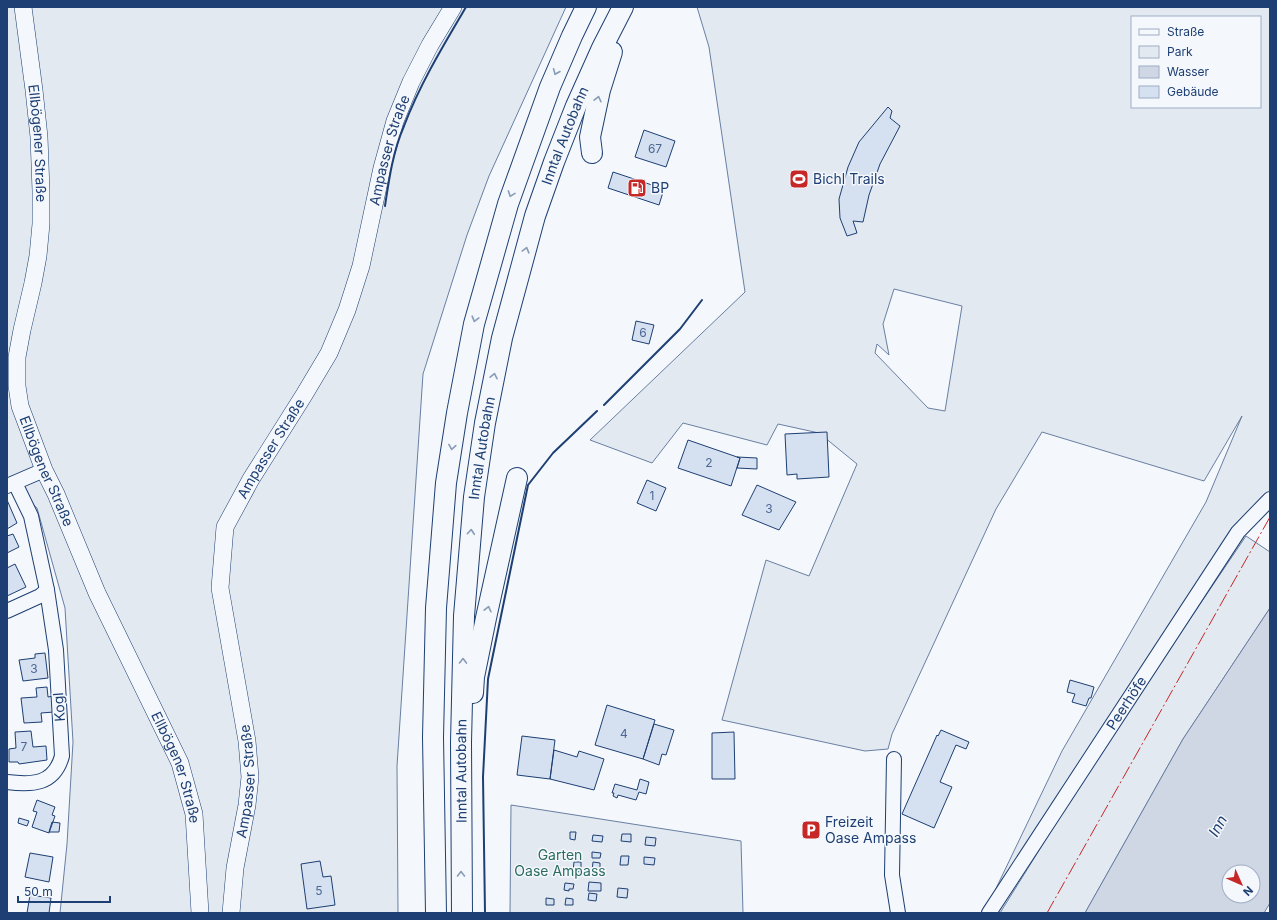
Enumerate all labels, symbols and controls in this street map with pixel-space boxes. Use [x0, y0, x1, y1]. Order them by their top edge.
legend [1131, 16, 1261, 108]
text: Straße [1167, 24, 1204, 39]
text: Park [1167, 44, 1193, 59]
text: Wasser [1167, 64, 1210, 79]
one-way arrow [553, 68, 561, 76]
street label: Ellbögener Straße [25, 83, 50, 202]
street label: Inntal Autobahn [538, 84, 592, 187]
text: Gebäude [1167, 84, 1219, 99]
street label: Ampasser Straße [365, 92, 413, 207]
one-way arrow [594, 95, 602, 102]
house number: 67 [648, 141, 662, 156]
sports icon: Bichl Trails [788, 168, 810, 190]
place label: Bichl Trails [813, 170, 885, 187]
fuel station icon: BP [626, 177, 648, 199]
place label: BP [651, 179, 669, 196]
one-way arrow [508, 191, 516, 198]
one-way arrow [521, 246, 530, 253]
one-way arrow [472, 316, 480, 322]
house number: 6 [639, 325, 647, 340]
one-way arrow [490, 373, 498, 379]
street label: Ampasser Straße [233, 395, 308, 501]
street label: Inntal Autobahn [465, 395, 498, 500]
street label: Ellbögener Straße [16, 413, 77, 529]
one-way arrow [448, 444, 457, 450]
house number: 2 [705, 455, 713, 470]
house number: 1 [650, 488, 654, 503]
house number: 3 [765, 501, 773, 516]
one-way arrow [467, 529, 476, 535]
one-way arrow [483, 606, 491, 612]
one-way arrow [459, 658, 467, 664]
house number: 3 [30, 661, 38, 676]
street label: Peerhöfe [1102, 673, 1150, 733]
street label: Kogl [49, 692, 68, 722]
street label: Ellbögener Straße [148, 709, 204, 824]
street label: Inntal Autobahn [452, 719, 470, 823]
street label: Ampasser Straße [232, 723, 258, 839]
house number: 4 [620, 726, 628, 741]
house number: 7 [21, 739, 28, 754]
water label: Inn [1204, 811, 1231, 840]
place label: Freizeit Oase Ampass [825, 813, 916, 846]
parking icon: Freizeit Oase Ampass [800, 819, 822, 841]
park label: Garten Oase Ampass [514, 846, 606, 879]
north arrow [1221, 864, 1261, 904]
one-way arrow [457, 871, 465, 877]
scale bar [18, 878, 110, 904]
house number: 5 [315, 883, 323, 898]
text: N [1240, 883, 1256, 899]
text: 50 m [24, 884, 53, 899]

